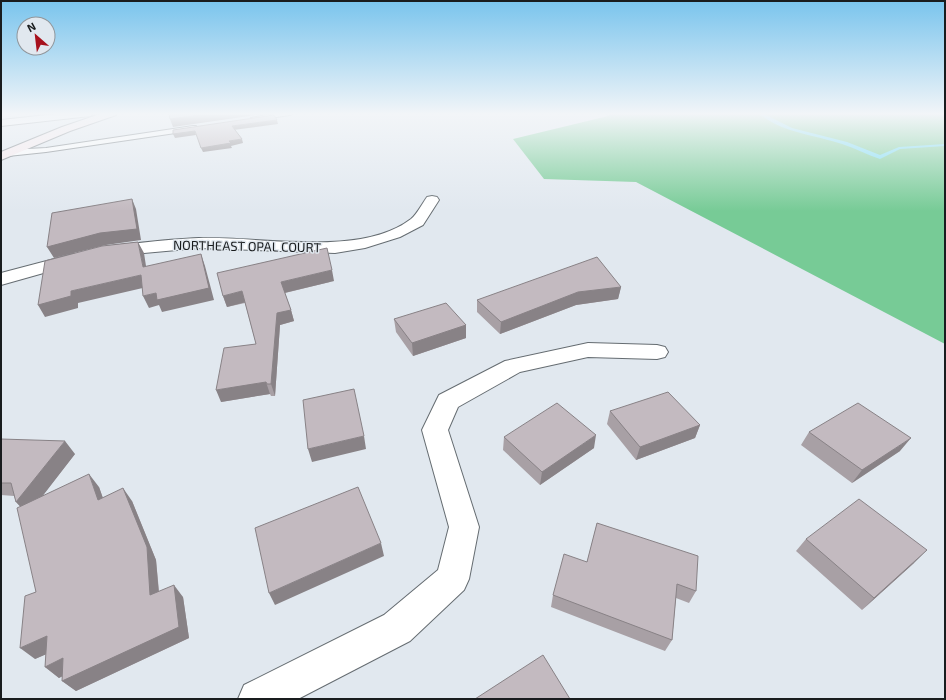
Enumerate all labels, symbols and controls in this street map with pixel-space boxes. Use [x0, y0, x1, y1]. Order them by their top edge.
north arrow [16, 16, 56, 56]
text: N [25, 19, 38, 34]
street label: NORTHEAST OPAL COURT [173, 237, 322, 255]

